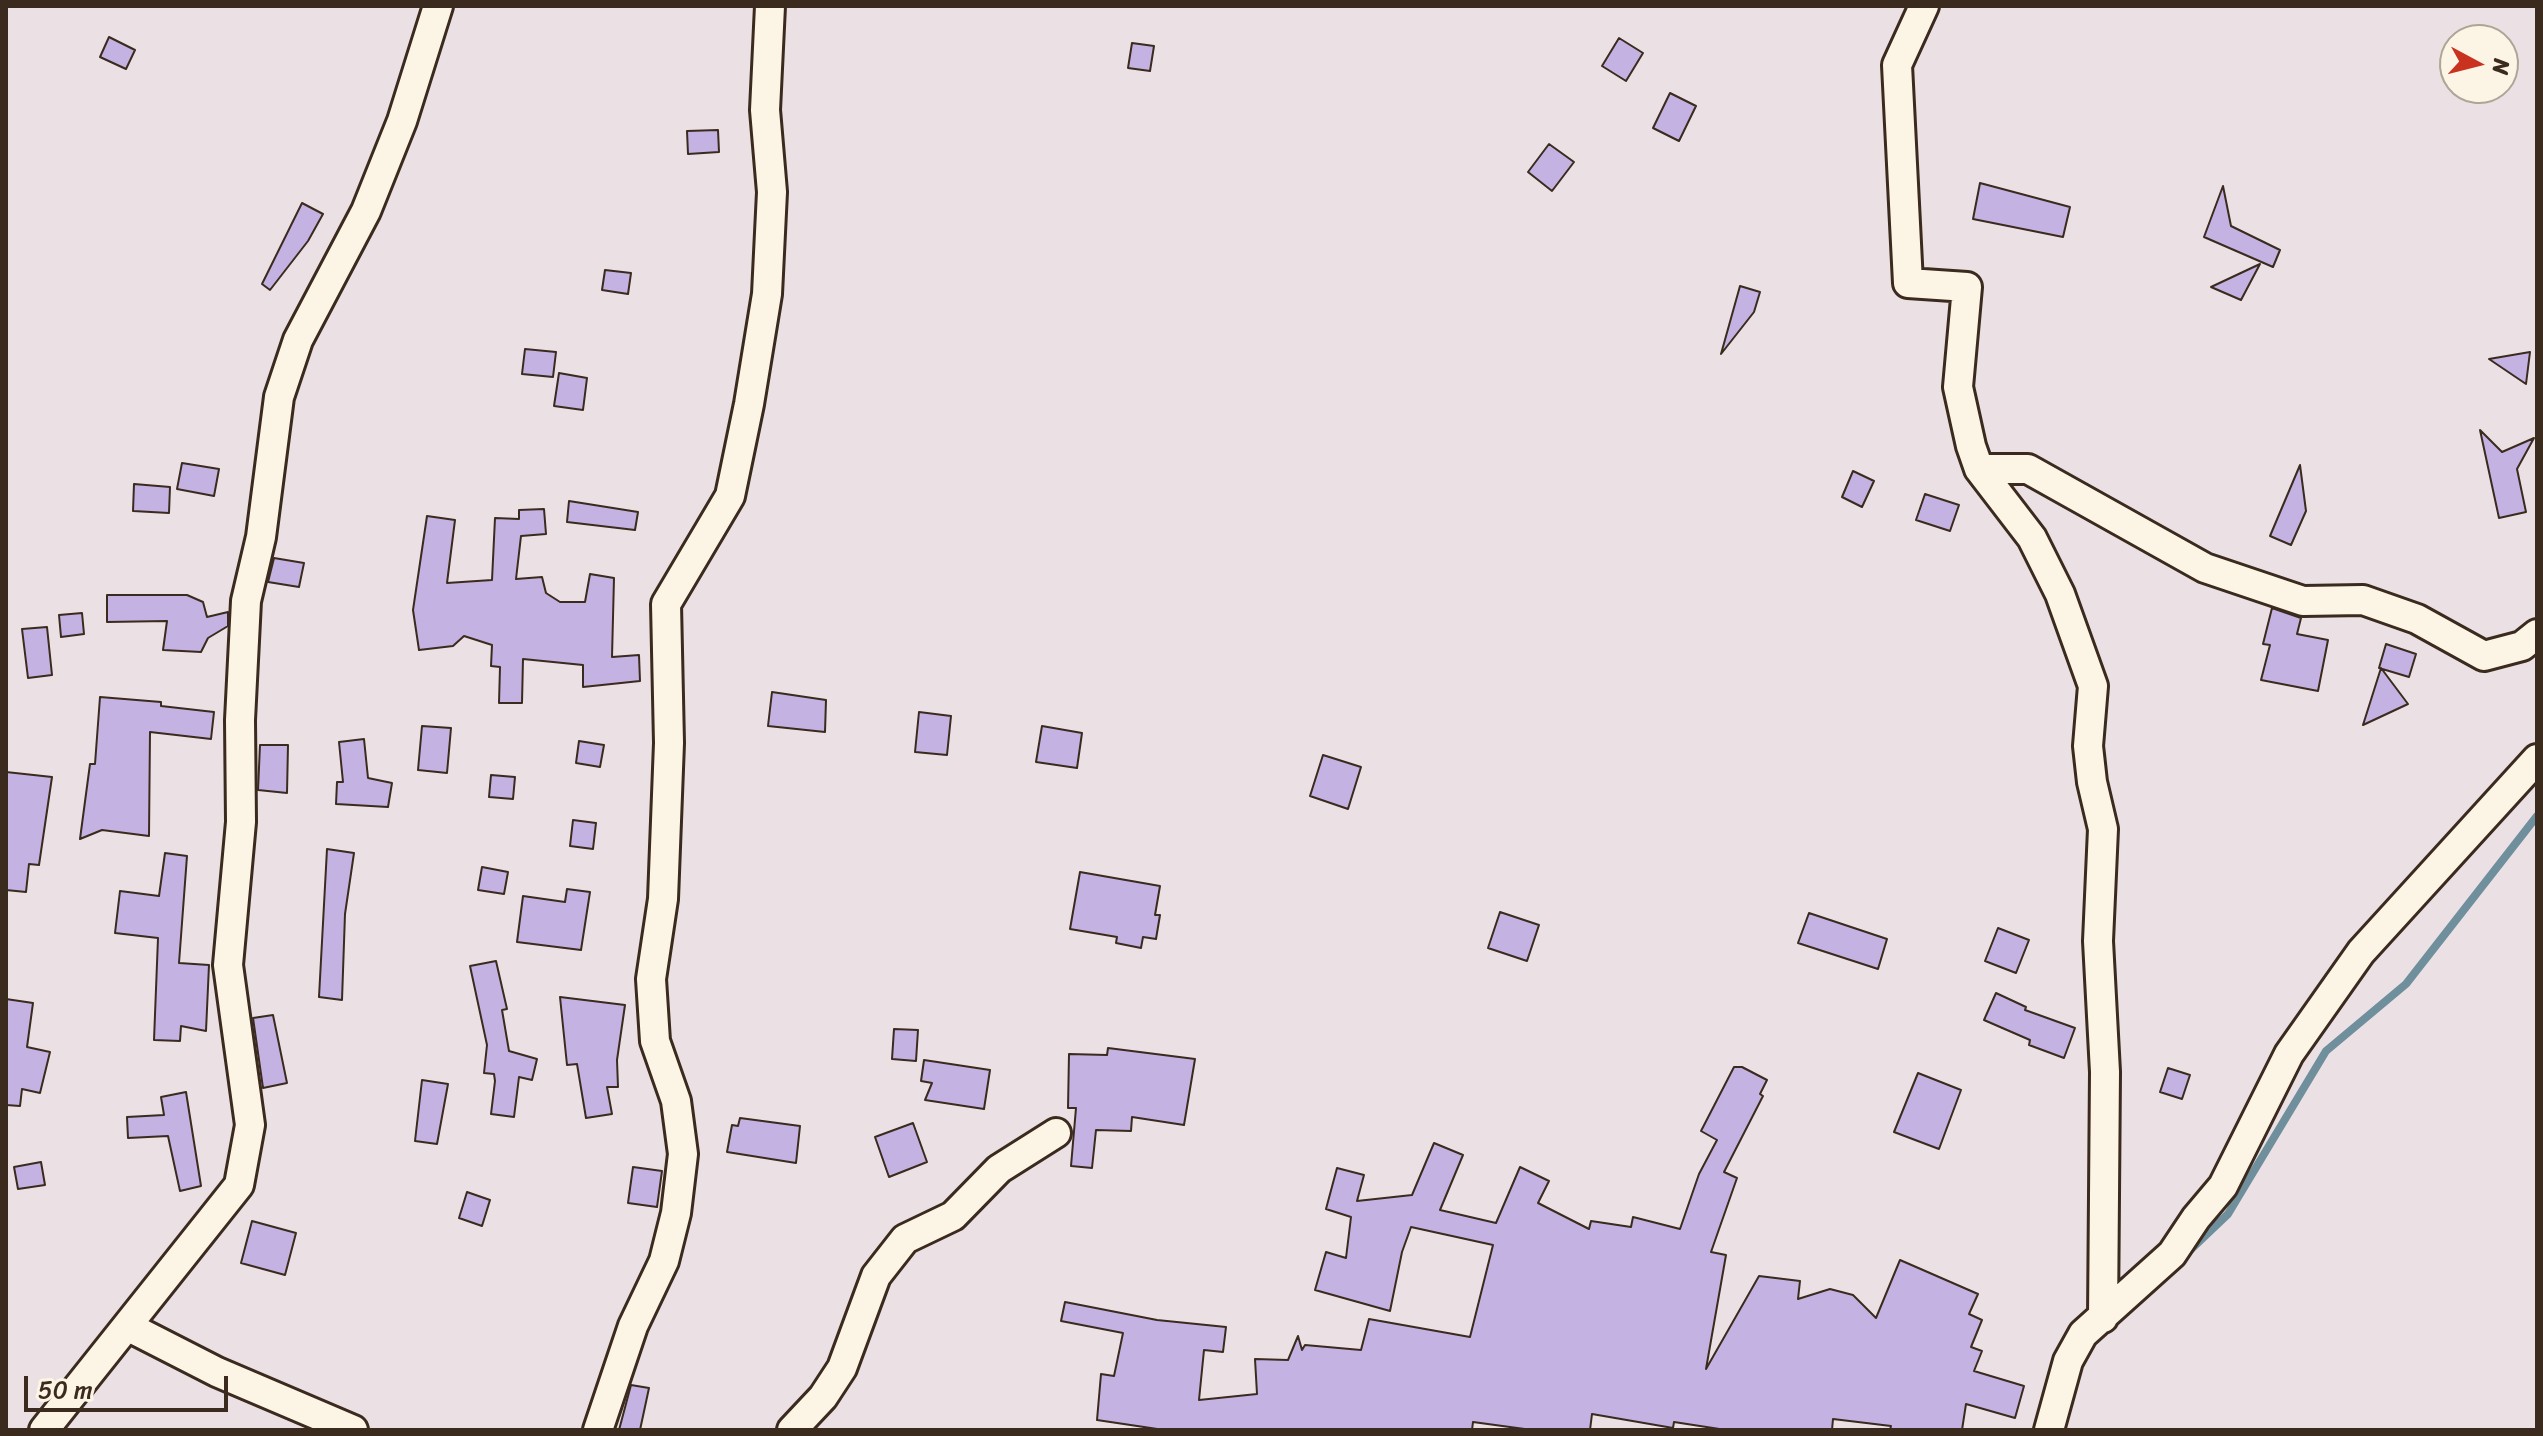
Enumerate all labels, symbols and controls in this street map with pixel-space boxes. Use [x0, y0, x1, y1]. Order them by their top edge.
north arrow [2439, 24, 2519, 104]
text: N [2481, 57, 2522, 77]
scale bar [28, 1360, 232, 1410]
text: 50 m [38, 1369, 93, 1411]

